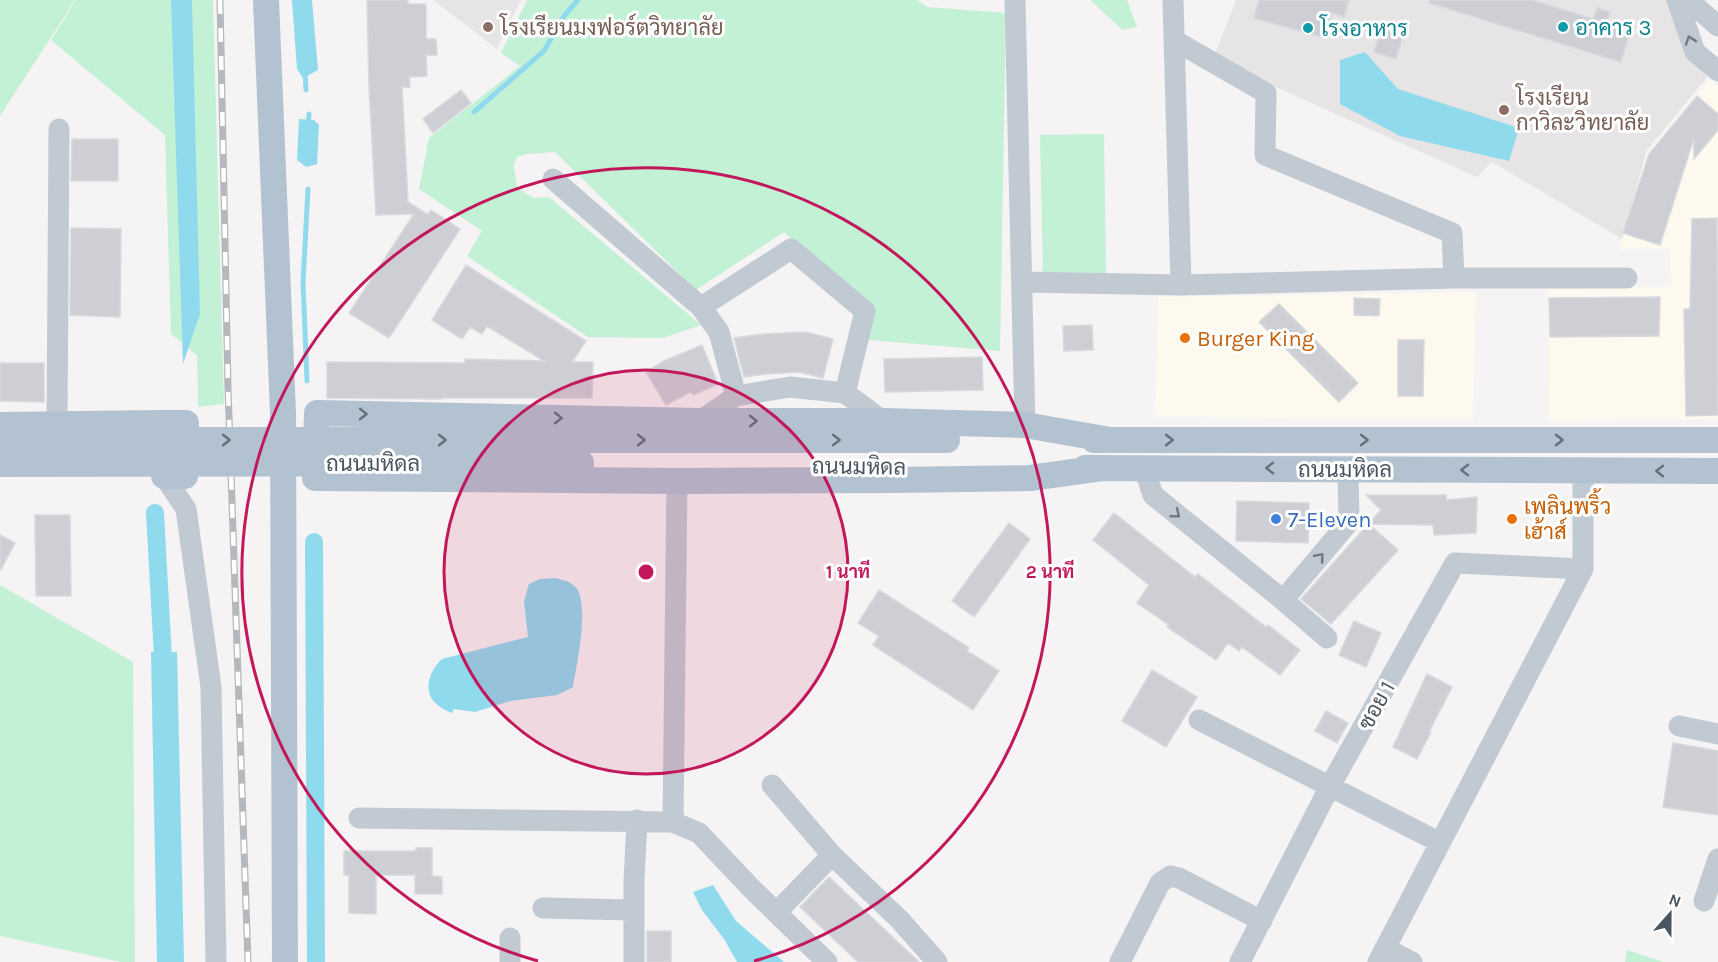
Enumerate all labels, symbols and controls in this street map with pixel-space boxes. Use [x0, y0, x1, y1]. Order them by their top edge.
place label: โรงเรียนมงฟอร์ตวิทยาลัย [499, 13, 724, 41]
place label: โรงอาหาร [1319, 14, 1408, 42]
place label: อาคาร 3 [1575, 15, 1651, 41]
marker: โรงเรียนมงฟอร์ตวิทยาลัย [481, 20, 495, 34]
marker: อาคาร 3 [1556, 20, 1570, 34]
marker: โรงอาหาร [1301, 21, 1315, 35]
one-way arrow [1685, 35, 1698, 46]
place label: โรงเรียน กาวิละวิทยาลัย [1515, 83, 1649, 136]
marker: โรงเรียน กาวิละวิทยาลัย [1497, 103, 1511, 117]
place label: Burger King [1197, 326, 1315, 352]
marker: Burger King [1178, 331, 1192, 345]
one-way arrow [358, 408, 367, 420]
one-way arrow [553, 412, 562, 424]
one-way arrow [748, 415, 757, 427]
one-way arrow [222, 434, 231, 446]
one-way arrow [438, 434, 447, 446]
one-way arrow [637, 434, 646, 446]
one-way arrow [832, 434, 841, 446]
one-way arrow [1164, 434, 1173, 446]
one-way arrow [1359, 434, 1368, 446]
one-way arrow [1554, 434, 1563, 446]
street label: ถนนมหิดล [326, 450, 420, 477]
street label: ถนนมหิดล [812, 452, 906, 481]
street label: ถนนมหิดล [1298, 456, 1392, 483]
one-way arrow [1265, 462, 1274, 475]
one-way arrow [1460, 464, 1469, 476]
one-way arrow [1655, 465, 1664, 477]
place label: เพลินพริ้ว เฮ้าส์ [1524, 488, 1611, 545]
one-way arrow [1169, 506, 1180, 517]
place label: 7-Eleven [1288, 507, 1371, 533]
marker: 7-Eleven [1269, 512, 1283, 526]
marker: เพลินพริ้ว เฮ้าส์ [1505, 512, 1519, 526]
one-way arrow [1313, 553, 1324, 564]
text: 1 นาที [826, 559, 870, 583]
text: 2 นาที [1026, 559, 1074, 583]
centre of rings [636, 562, 656, 582]
street label: ซอย 1 [1353, 677, 1401, 734]
north arrow [1640, 884, 1700, 944]
text: N [1666, 890, 1684, 911]

